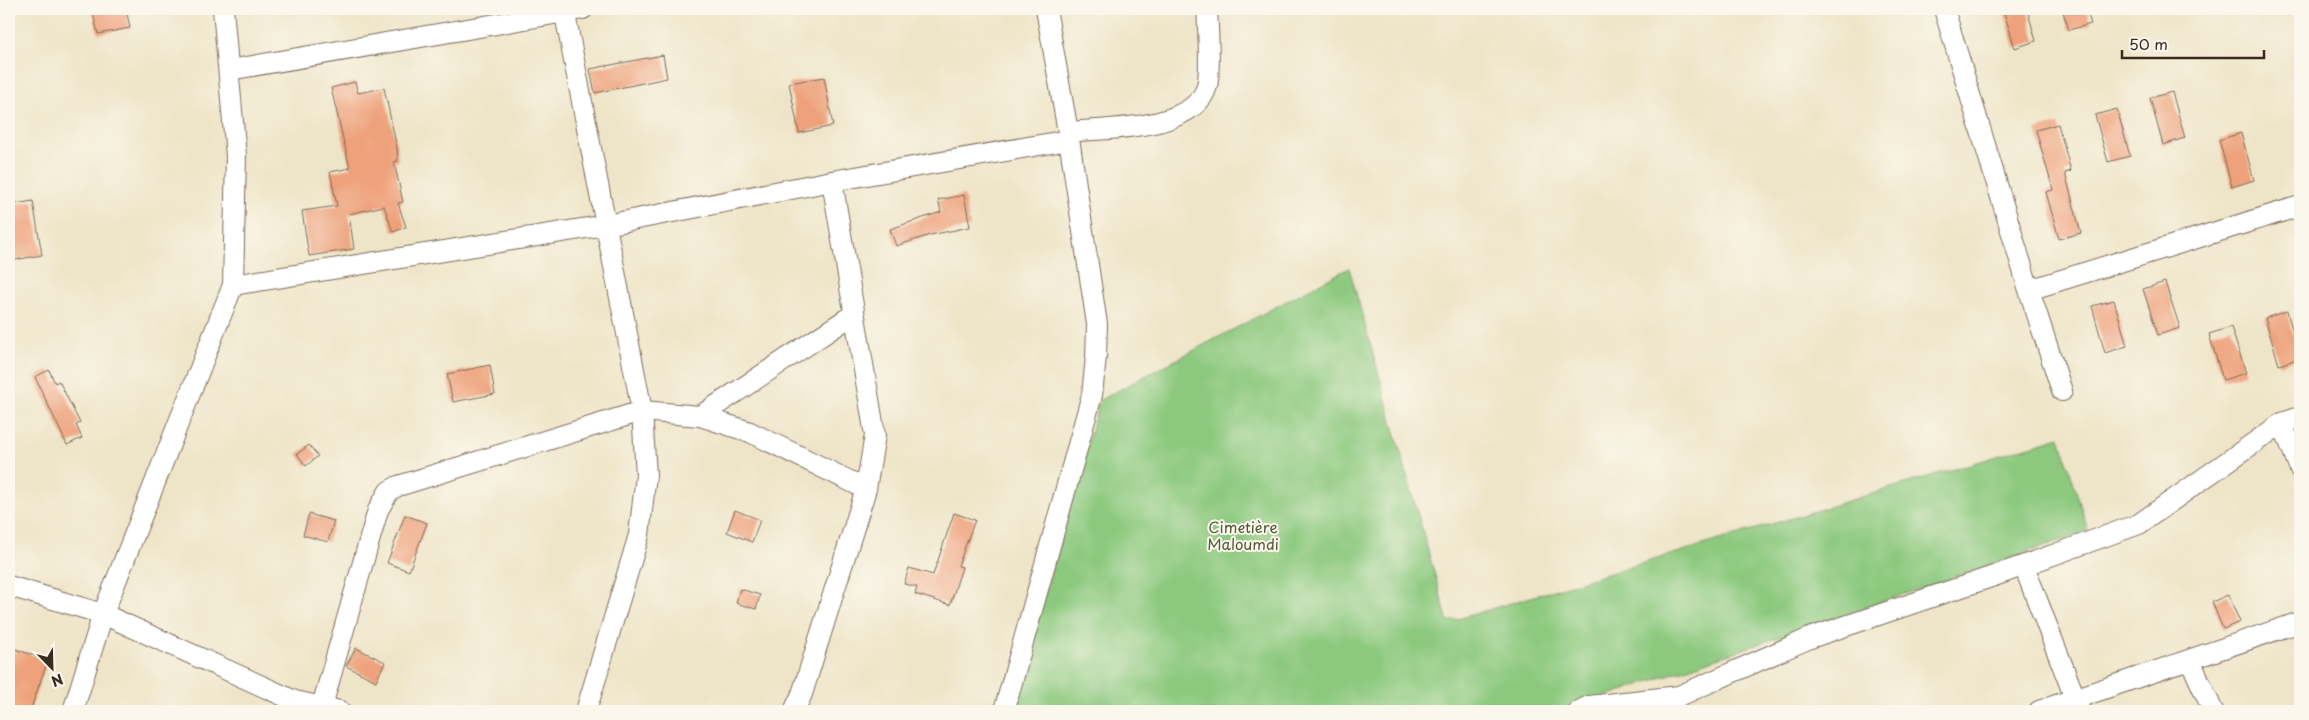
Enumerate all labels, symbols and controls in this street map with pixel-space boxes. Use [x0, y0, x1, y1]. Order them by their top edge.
scale bar [2122, 28, 2264, 60]
text: 50 m [2129, 32, 2168, 55]
park label: Cimetière Maloumdi [1207, 515, 1279, 555]
north arrow [28, 642, 78, 692]
text: N [48, 669, 66, 692]

